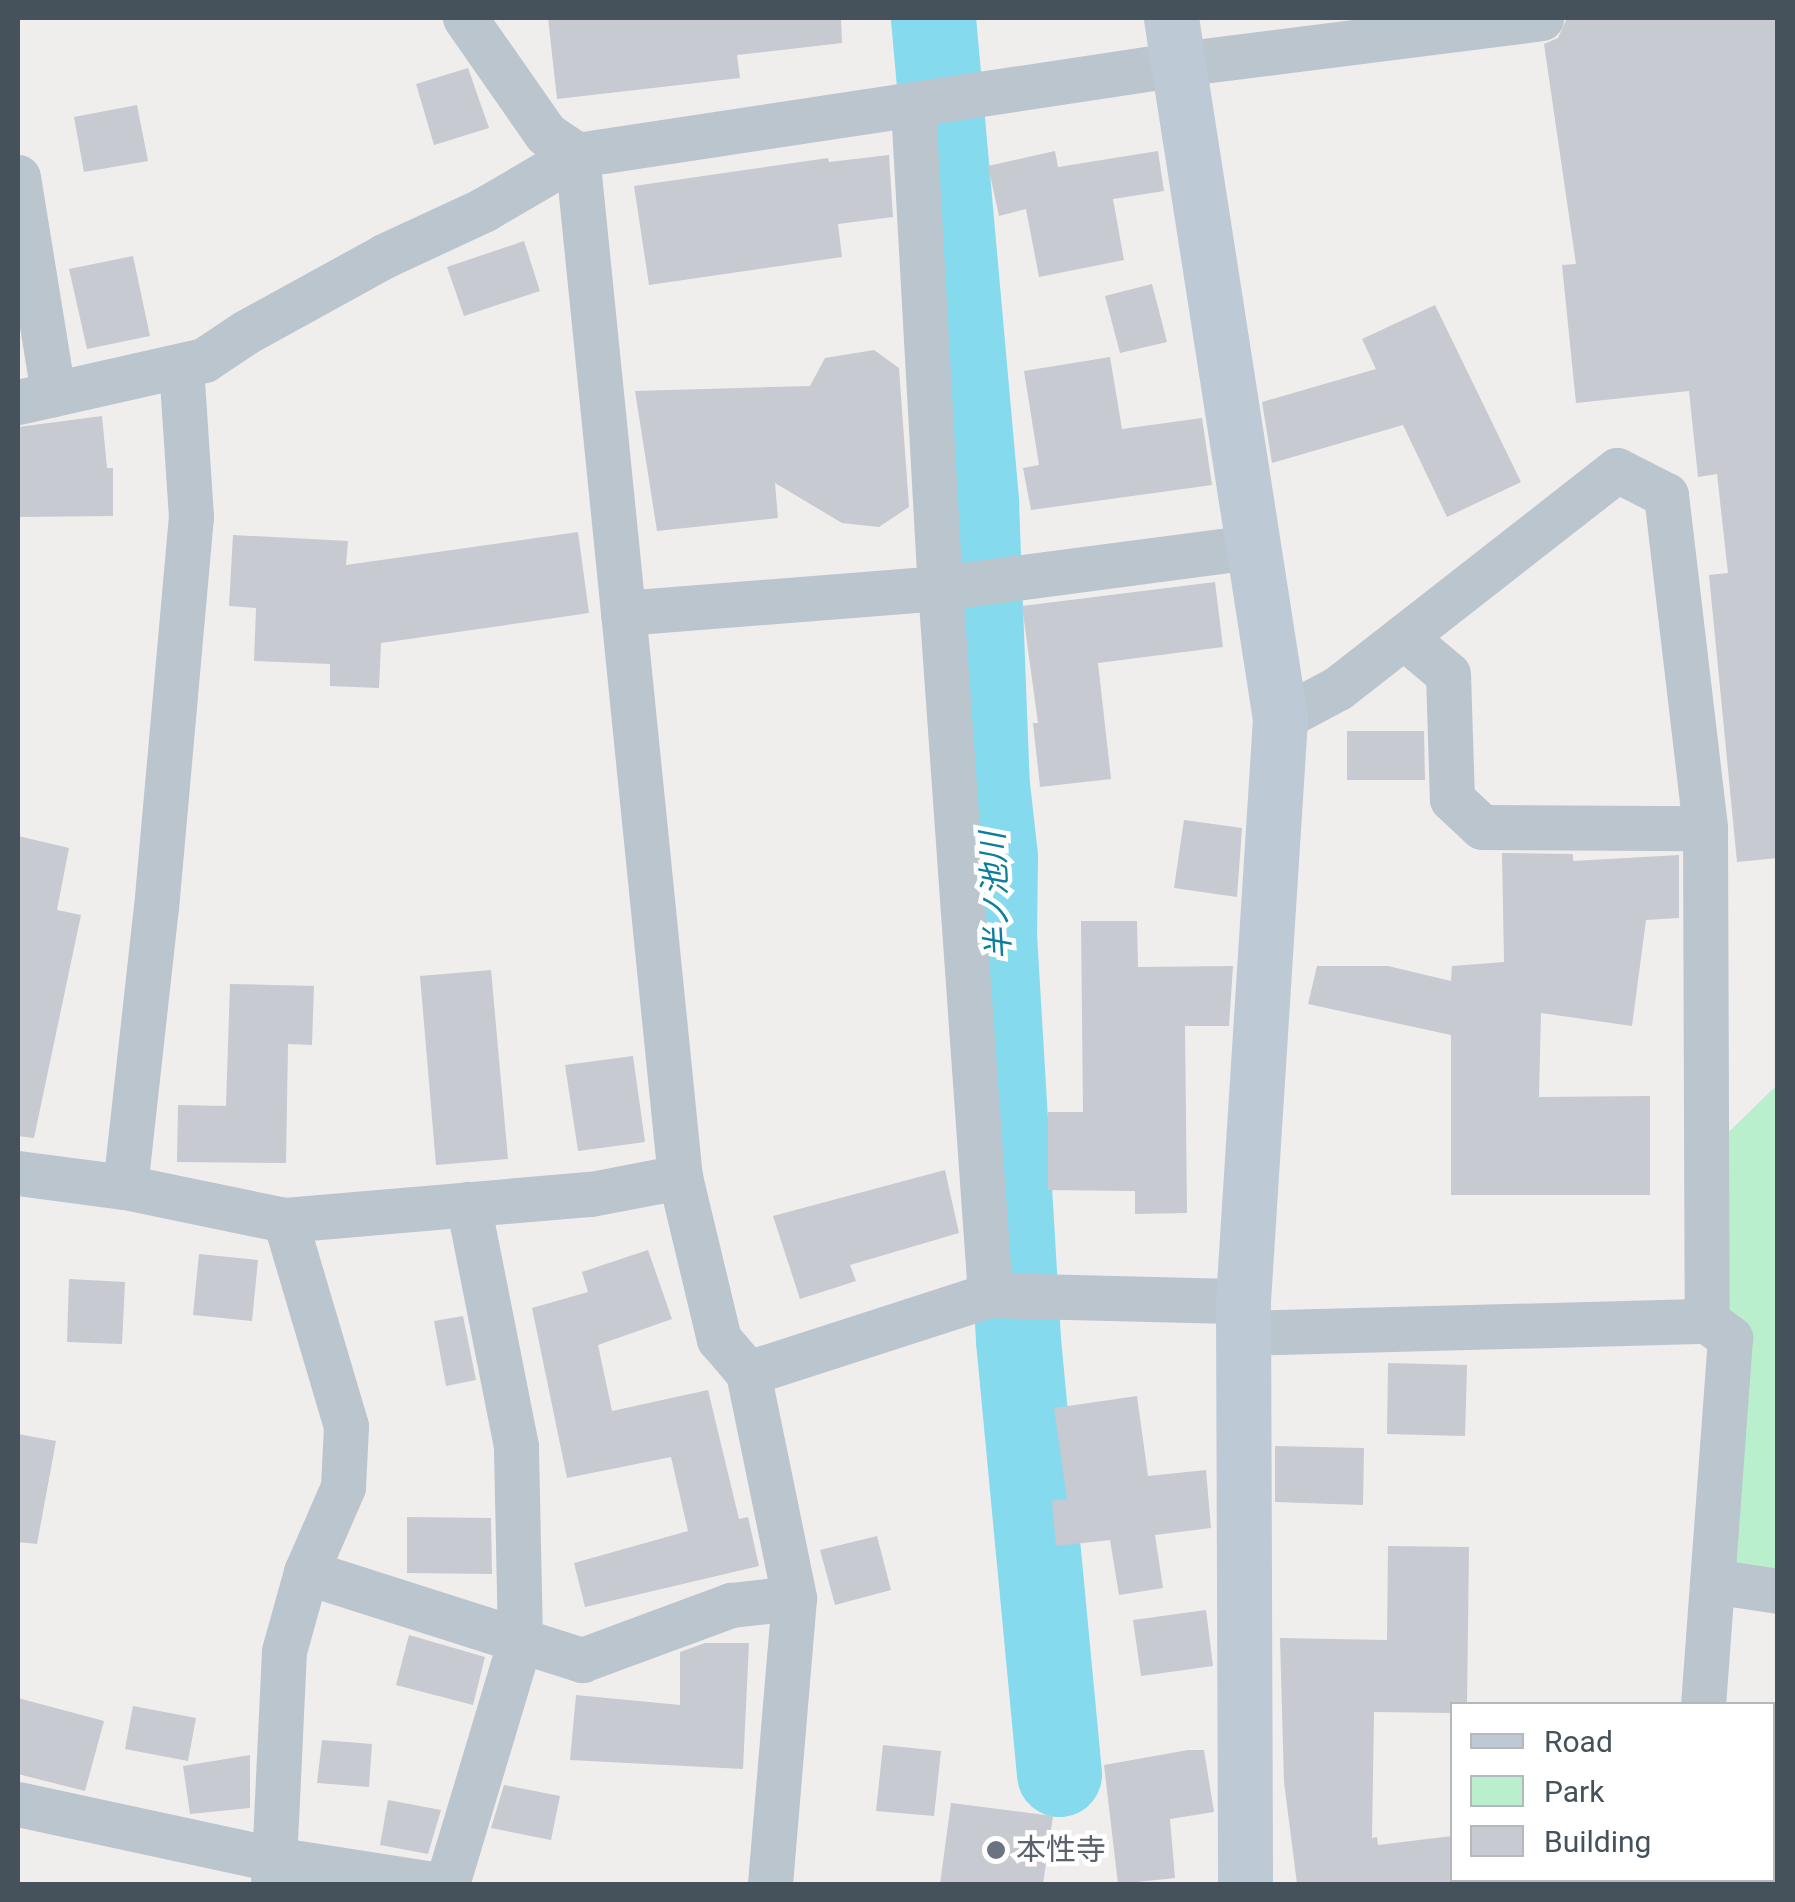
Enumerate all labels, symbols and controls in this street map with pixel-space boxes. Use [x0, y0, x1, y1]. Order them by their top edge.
water label: 半ノ池川 [973, 831, 1019, 961]
legend [1450, 1702, 1775, 1882]
text: Road [1544, 1724, 1613, 1759]
text: Park [1544, 1774, 1604, 1809]
text: Building [1544, 1824, 1651, 1859]
place label: 本性寺 [1016, 1832, 1106, 1868]
marker: 本性寺 [985, 1839, 1007, 1861]

